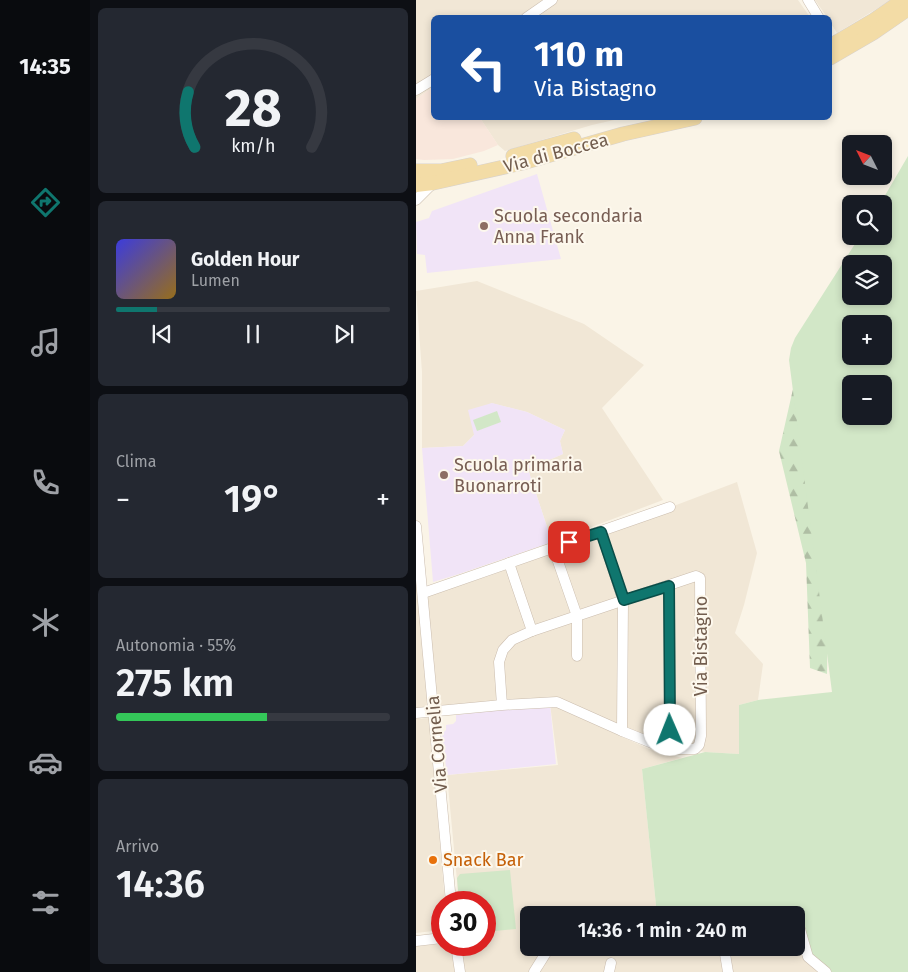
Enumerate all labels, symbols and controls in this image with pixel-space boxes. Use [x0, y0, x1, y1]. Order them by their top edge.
text: 110 m [534, 33, 624, 75]
icon: left [451, 35, 516, 100]
text: 14:35 [19, 53, 71, 80]
text: Via Bistagno [534, 75, 657, 102]
text: 28 [224, 77, 282, 140]
street label: Via di Boccea [501, 128, 611, 178]
text: km/h [231, 135, 275, 157]
north arrow [842, 135, 892, 185]
map controls [842, 135, 892, 425]
icon: directions [28, 185, 63, 220]
button: search [842, 195, 892, 245]
place label: Scuola secondaria Anna Frank [494, 205, 643, 248]
marker: Scuola secondaria Anna Frank [478, 220, 490, 232]
text: Golden Hour [191, 248, 300, 271]
button: layers [842, 255, 892, 305]
text: Lumen [191, 271, 240, 290]
button: + [842, 315, 892, 365]
icon: previous [148, 320, 176, 348]
icon: pause [239, 320, 267, 348]
icon: next [330, 320, 358, 348]
icon: music [28, 325, 63, 360]
button: − [842, 375, 892, 425]
text: Clima [116, 452, 156, 471]
place label: Scuola primaria Buonarroti [454, 454, 583, 497]
icon: phone [28, 465, 63, 500]
marker: Scuola primaria Buonarroti [438, 469, 450, 481]
text: 19° [224, 476, 282, 522]
text: − [116, 483, 130, 516]
text: + [376, 483, 390, 516]
pin [548, 521, 590, 563]
icon: arrive [555, 528, 583, 556]
street label: Via Bistagno [690, 596, 712, 696]
icon: climate [28, 605, 63, 640]
text: Autonomia · 55% [116, 636, 236, 655]
text: 275 km [116, 660, 234, 706]
street label: Via Cornelia [422, 695, 452, 793]
position arrow [643, 703, 695, 755]
icon: car [28, 745, 63, 780]
text: Arrivo [116, 837, 159, 856]
place label: Snack Bar [443, 849, 523, 871]
marker: Snack Bar [427, 854, 439, 866]
text: 14:36 [116, 861, 205, 907]
icon: filters [28, 885, 63, 920]
speed limit sign: 30 [431, 891, 496, 956]
text: 14:36 · 1 min · 240 m [578, 919, 747, 942]

